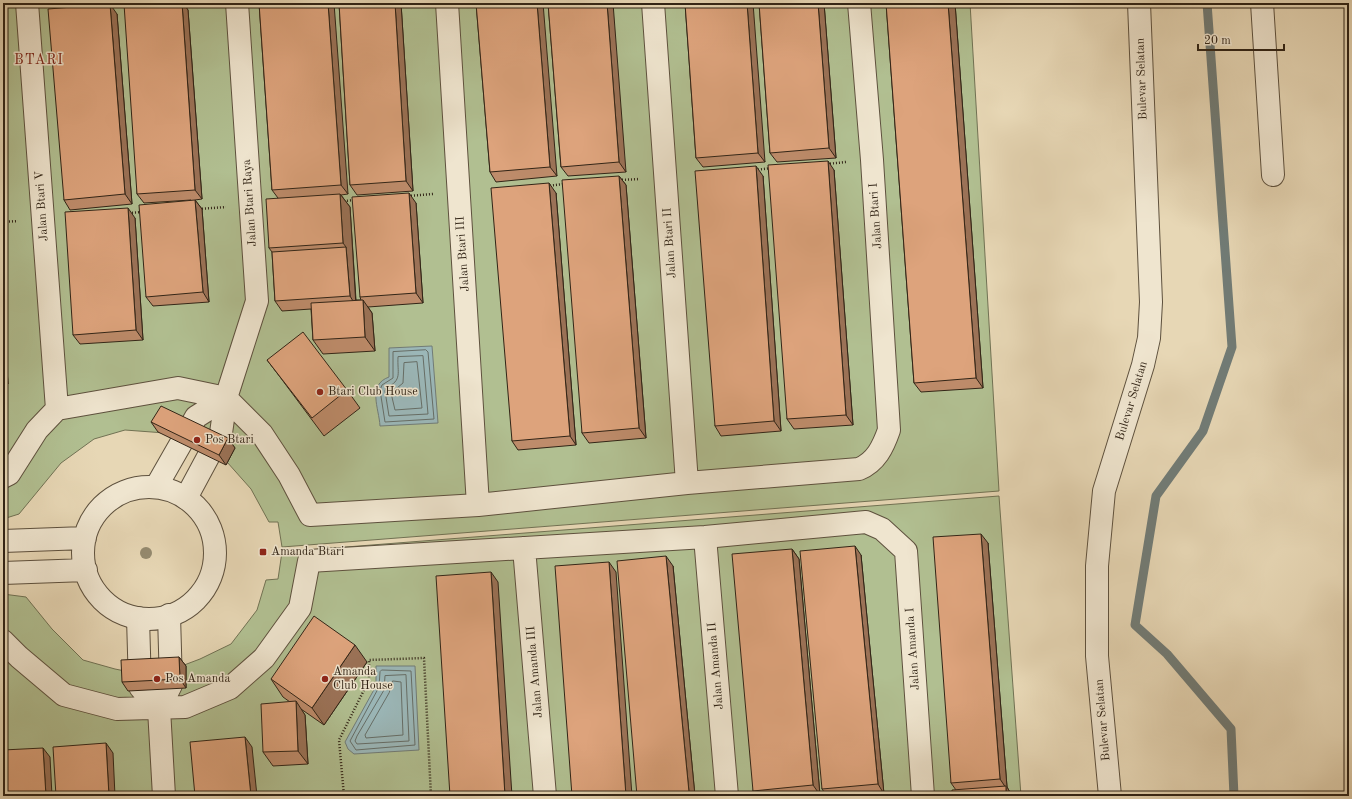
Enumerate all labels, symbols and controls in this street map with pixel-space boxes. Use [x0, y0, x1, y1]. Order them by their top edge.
scale bar [1198, 26, 1284, 52]
text: 20 m [1204, 35, 1231, 47]
street label: Bulevar Selatan [1135, 37, 1149, 120]
district label: BTARI [14, 53, 64, 67]
street label: Jalan Btari Raya [241, 159, 259, 247]
street label: Jalan Btari V [34, 170, 50, 242]
street label: Jalan Btari I [868, 182, 884, 249]
street label: Jalan Btari II [662, 207, 678, 279]
street label: Jalan Btari III [454, 216, 472, 292]
street label: Bulevar Selatan [1114, 359, 1150, 442]
place label: Btari Club House [328, 386, 418, 398]
marker: Btari Club House [315, 387, 325, 397]
place label: Pos Btari [205, 434, 254, 446]
marker: Pos Btari [192, 435, 202, 445]
place label: Amanda Btari [271, 546, 344, 558]
marker: Amanda Btari [258, 547, 268, 557]
street label: Jalan Amanda I [904, 607, 922, 691]
street label: Jalan Amanda II [706, 622, 726, 710]
street label: Jalan Amanda III [525, 625, 545, 718]
place label: Amanda Club House [333, 666, 393, 692]
place label: Pos Amanda [165, 673, 230, 685]
marker: Pos Amanda [152, 674, 162, 684]
marker: Amanda Club House [320, 674, 330, 684]
street label: Bulevar Selatan [1093, 678, 1113, 762]

